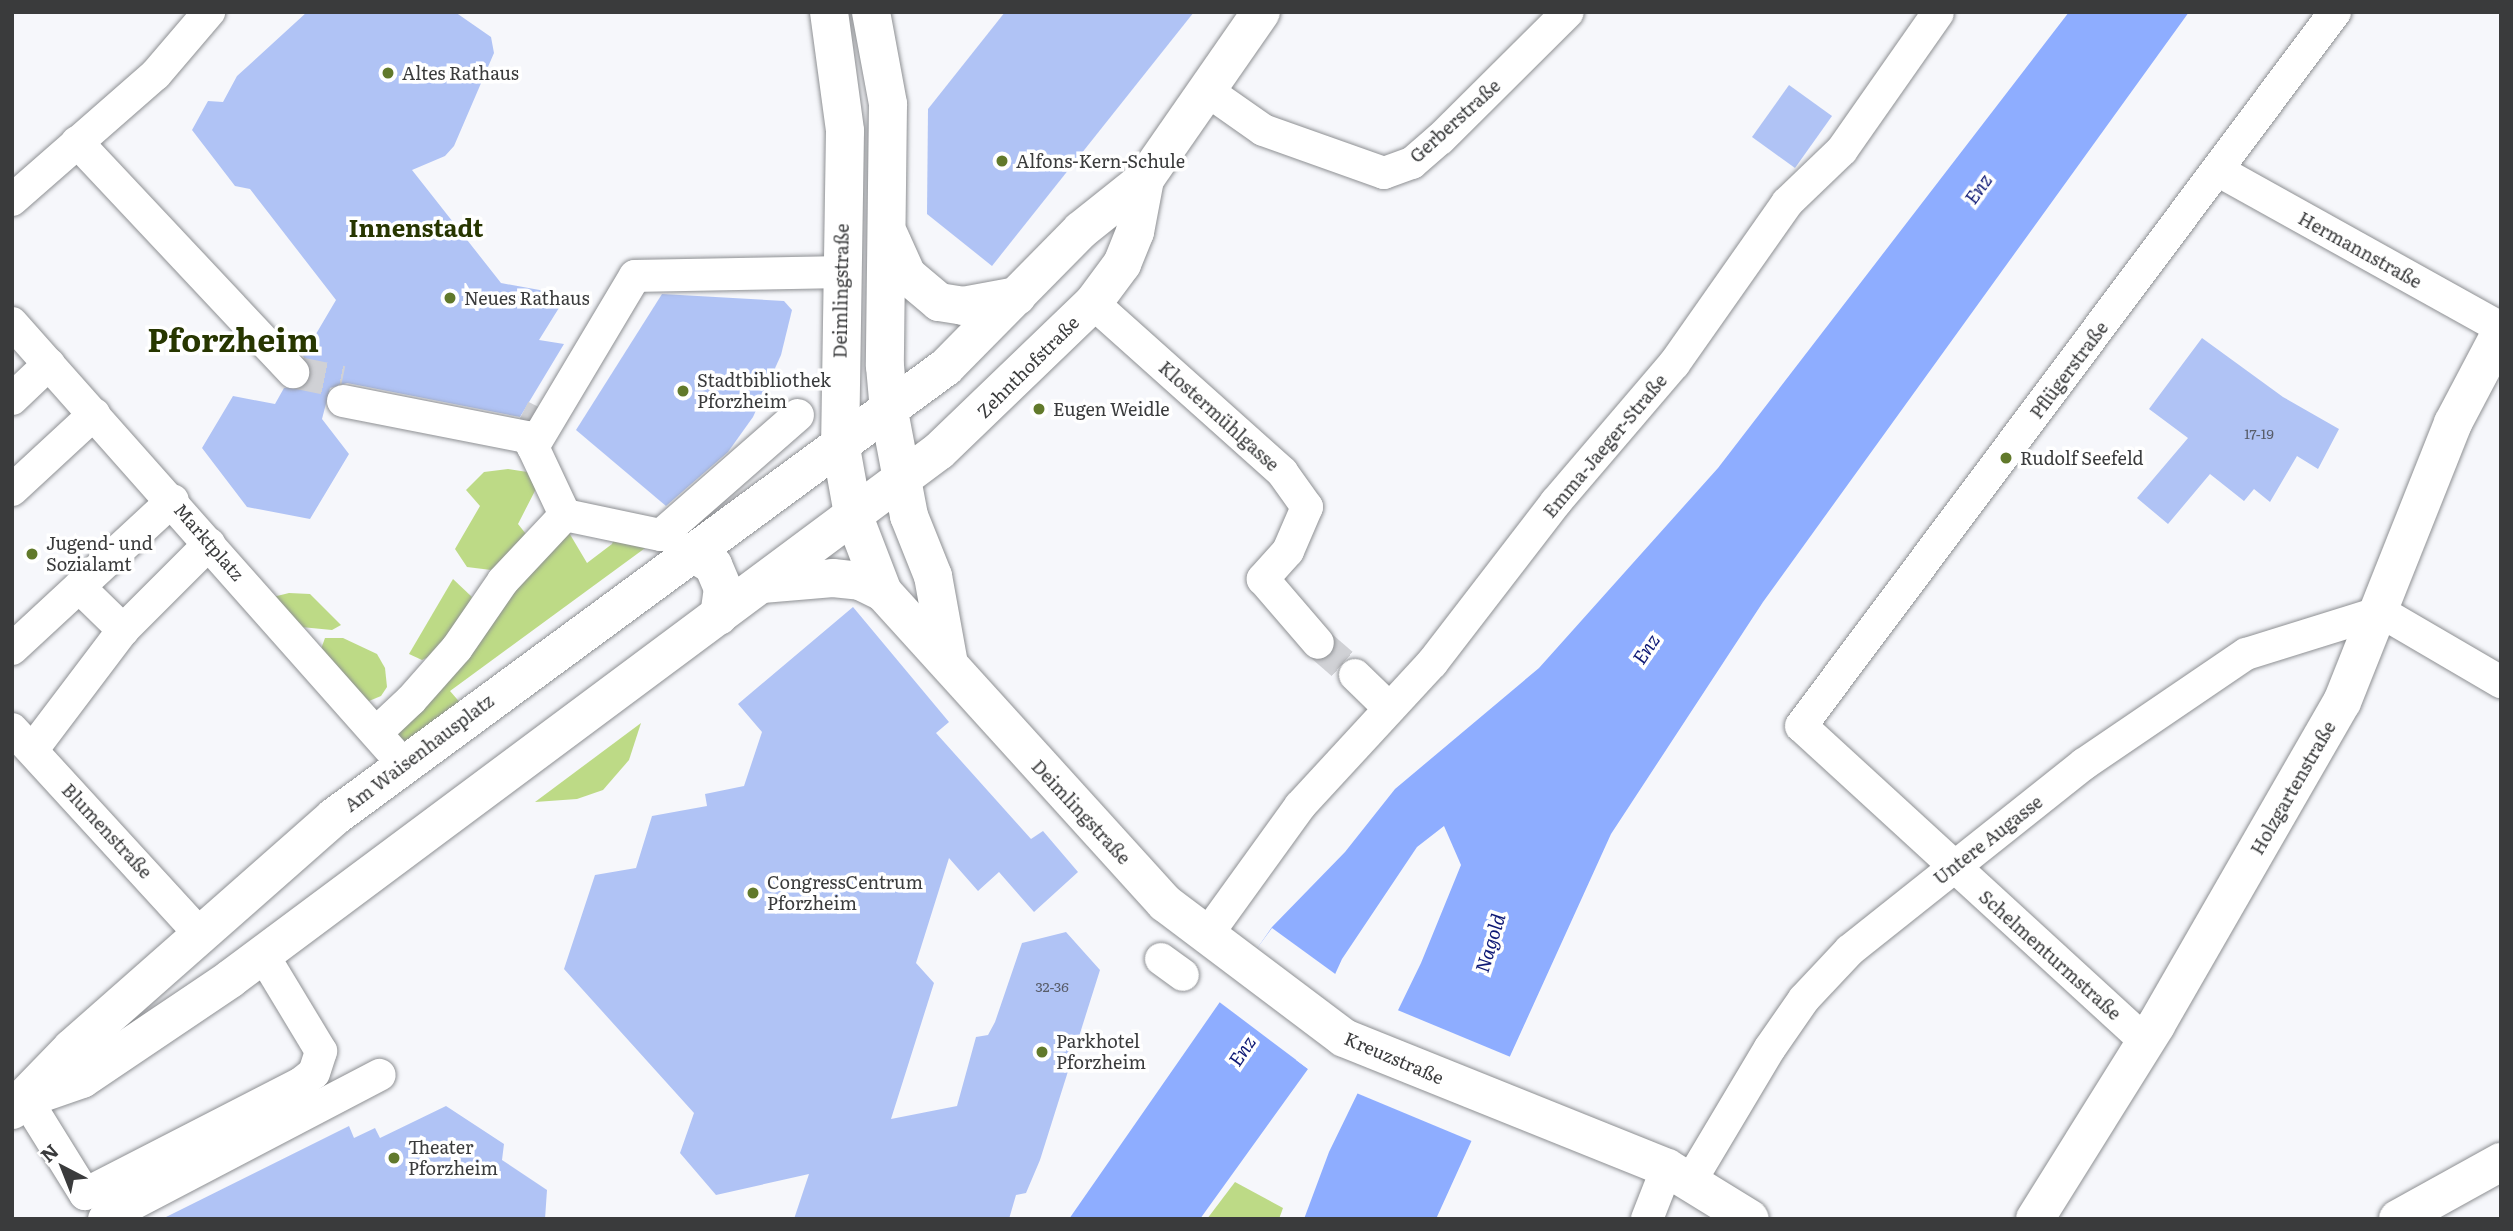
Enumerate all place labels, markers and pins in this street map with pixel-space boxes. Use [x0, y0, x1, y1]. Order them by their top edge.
place label: Altes Rathaus [402, 62, 519, 84]
marker: Altes Rathaus [380, 65, 396, 81]
place label: Alfons-Kern-Schule [1016, 150, 1185, 172]
marker: Alfons-Kern-Schule [994, 153, 1010, 169]
place label: Neues Rathaus [464, 287, 590, 309]
marker: Neues Rathaus [442, 290, 458, 306]
place label: Stadtbibliothek Pforzheim [697, 370, 831, 412]
marker: Stadtbibliothek Pforzheim [675, 383, 691, 399]
place label: Eugen Weidle [1053, 398, 1170, 420]
marker: Eugen Weidle [1031, 401, 1047, 417]
place label: Rudolf Seefeld [2020, 447, 2144, 469]
marker: Rudolf Seefeld [1998, 450, 2014, 466]
place label: Jugend- und Sozialamt [46, 533, 153, 576]
marker: Jugend- und Sozialamt [24, 546, 40, 562]
place label: CongressCentrum Pforzheim [767, 872, 923, 914]
marker: CongressCentrum Pforzheim [745, 885, 761, 901]
place label: Parkhotel Pforzheim [1056, 1031, 1146, 1074]
marker: Parkhotel Pforzheim [1034, 1044, 1050, 1060]
place label: Theater Pforzheim [408, 1137, 498, 1180]
marker: Theater Pforzheim [386, 1150, 402, 1166]

